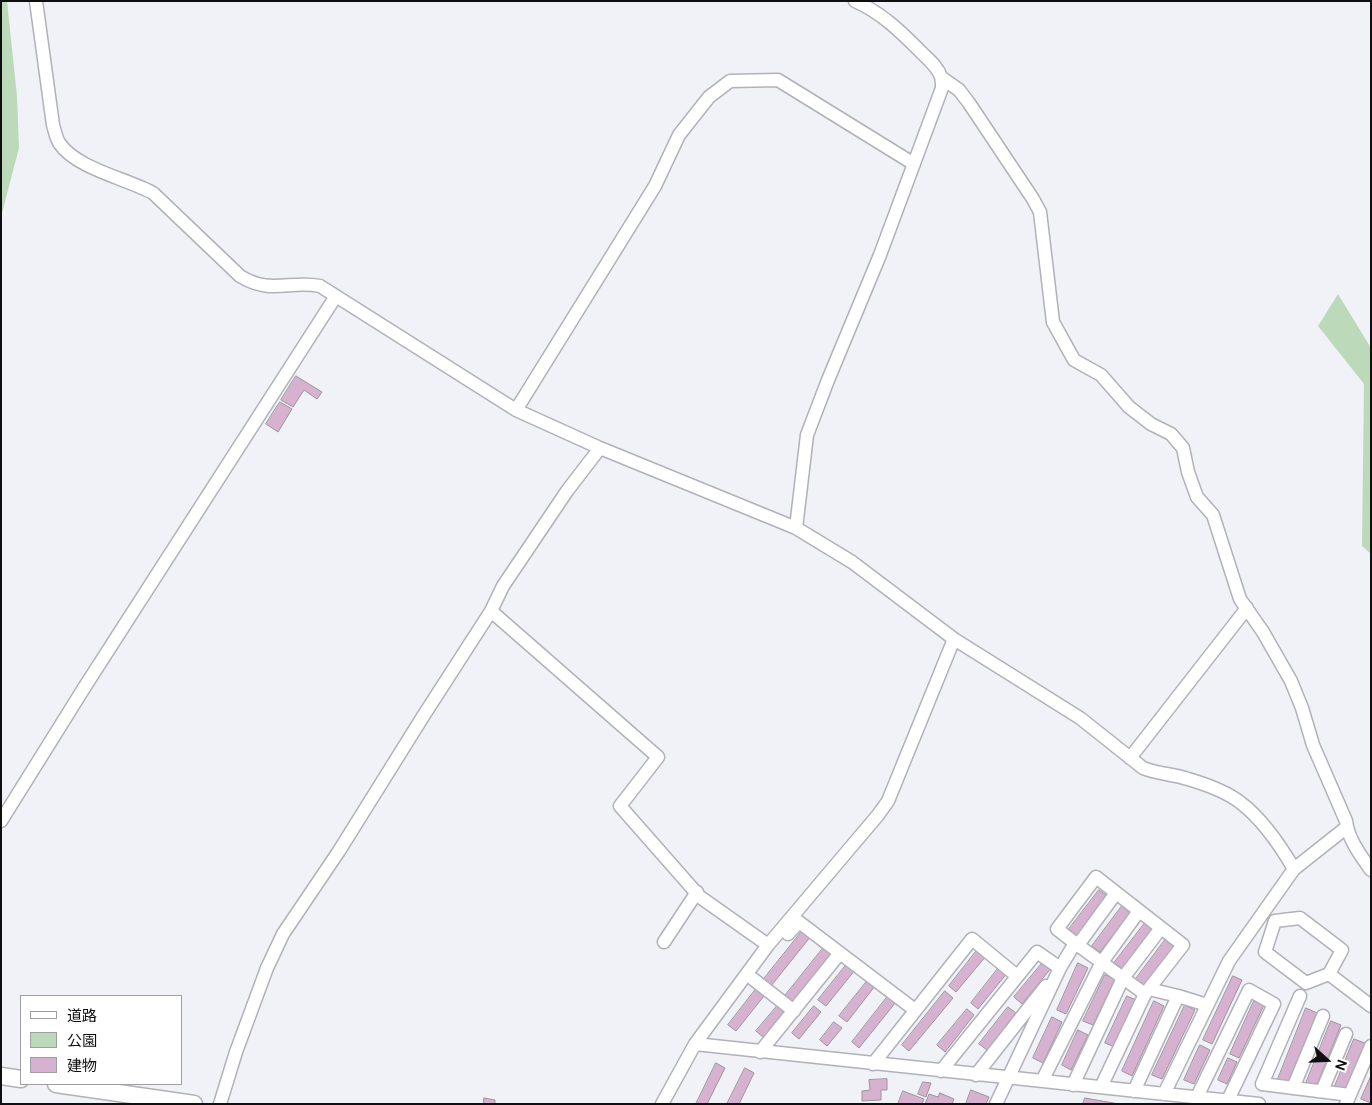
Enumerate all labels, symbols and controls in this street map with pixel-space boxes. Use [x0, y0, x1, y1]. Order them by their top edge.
legend [20, 995, 182, 1085]
text: 道路 [67, 1006, 97, 1026]
text: 公園 [67, 1031, 97, 1051]
north arrow [1302, 1035, 1352, 1085]
text: 建物 [67, 1056, 97, 1076]
text: N [1331, 1057, 1351, 1073]

